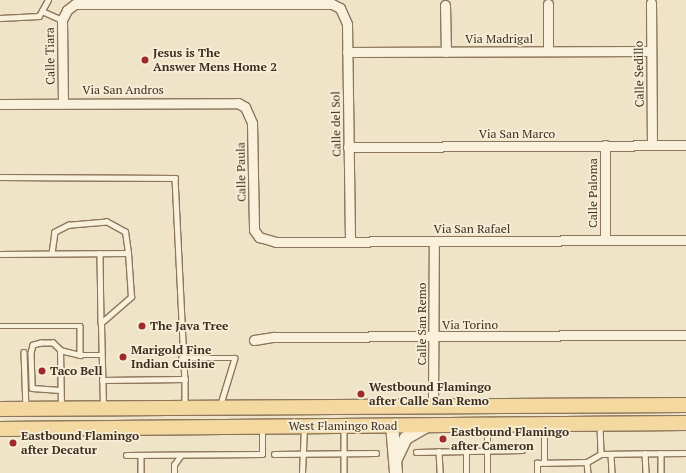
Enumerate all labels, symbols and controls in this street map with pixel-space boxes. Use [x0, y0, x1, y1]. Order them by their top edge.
street label: Calle Tiara [42, 27, 58, 85]
street label: Via Madrigal [465, 32, 533, 46]
street label: Calle Sedillo [631, 41, 647, 107]
place label: Jesus is The Answer Mens Home 2 [153, 46, 277, 74]
marker: Jesus is The Answer Mens Home 2 [140, 55, 150, 65]
street label: Via San Andros [82, 83, 164, 97]
street label: Calle del Sol [328, 91, 344, 157]
street label: Via San Marco [479, 127, 555, 141]
street label: Calle Paula [233, 142, 249, 202]
street label: Calle Paloma [586, 158, 600, 228]
street label: Via San Rafael [434, 222, 510, 236]
street label: Calle San Remo [415, 283, 429, 365]
street label: Via Torino [442, 318, 498, 332]
place label: The Java Tree [150, 319, 229, 333]
marker: The Java Tree [137, 321, 147, 331]
place label: Marigold Fine Indian Cuisine [131, 343, 215, 371]
marker: Marigold Fine Indian Cuisine [118, 352, 128, 362]
place label: Taco Bell [50, 364, 103, 378]
marker: Taco Bell [37, 366, 47, 376]
place label: Westbound Flamingo after Calle San Remo [369, 380, 491, 408]
marker: Westbound Flamingo after Calle San Remo [356, 389, 366, 399]
street label: West Flamingo Road [289, 419, 397, 433]
place label: Eastbound Flamingo after Cameron [451, 425, 569, 453]
place label: Eastbound Flamingo after Decatur [21, 429, 139, 457]
marker: Eastbound Flamingo after Cameron [438, 434, 448, 444]
marker: Eastbound Flamingo after Decatur [8, 438, 18, 448]

